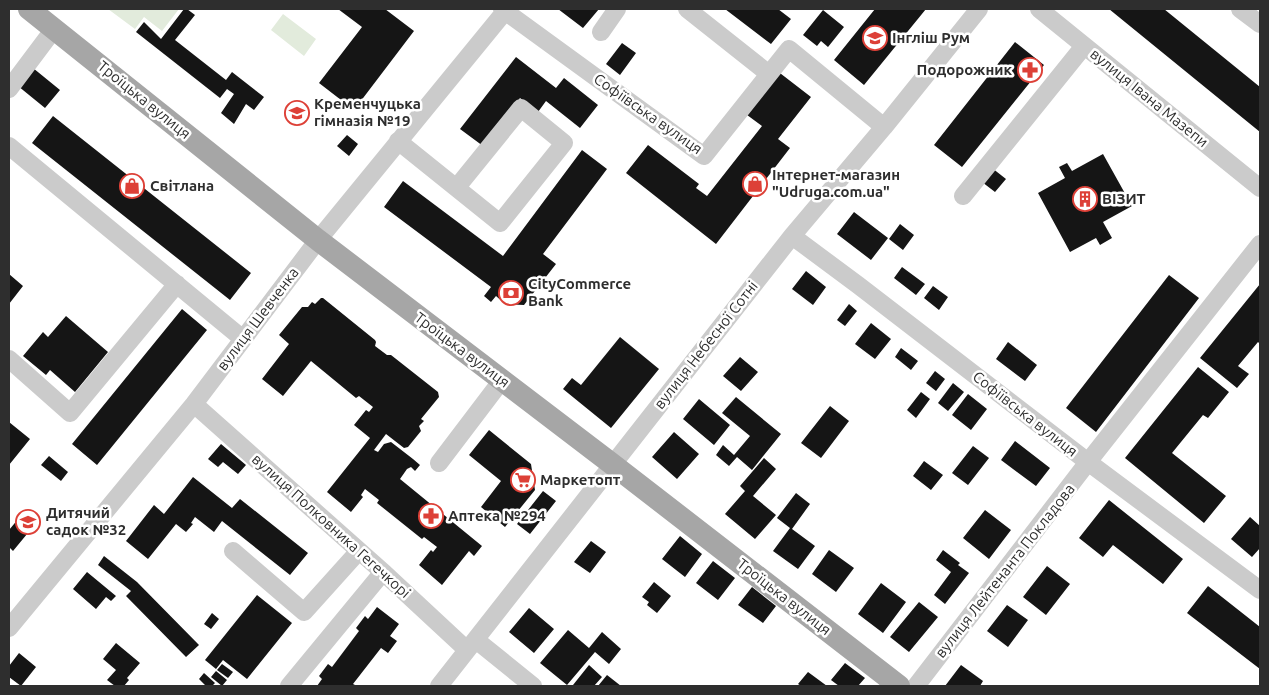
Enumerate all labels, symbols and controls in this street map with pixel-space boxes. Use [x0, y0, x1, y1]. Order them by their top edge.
school or university icon: Інгліш Рум [862, 25, 888, 51]
place label: Інгліш Рум [892, 29, 970, 46]
street label: вулиця Івана Мазепи [1087, 45, 1212, 150]
street label: Троїцька вулиця [95, 57, 194, 142]
pharmacy icon: Подорожник [1017, 57, 1043, 83]
place label: Подорожник [917, 61, 1012, 78]
street label: Софіївська вулиця [591, 70, 706, 157]
place label: Кременчуцька гімназія №19 [314, 95, 421, 129]
school or university icon: Кременчуцька гімназія №19 [284, 100, 310, 126]
place label: Iнтернет-магазин "Udruga.com.ua" [772, 166, 900, 200]
shop icon: Iнтернет-магазин "Udruga.com.ua" [742, 171, 768, 197]
shop icon: Світлана [119, 173, 145, 199]
place label: Світлана [150, 177, 214, 194]
building icon: ВІЗИТ [1072, 186, 1098, 212]
place label: ВІЗИТ [1102, 190, 1146, 207]
street label: вулиця Шевченка [213, 264, 302, 374]
place label: CityCommerce Bank [528, 275, 631, 309]
street label: вулиця Небесної Сотні [650, 277, 761, 412]
bank icon: CityCommerce Bank [498, 280, 524, 306]
street label: Троїцька вулиця [412, 308, 513, 391]
street label: Софіївська вулиця [970, 367, 1081, 460]
street label: вулиця Полковника Гегечкорі [249, 450, 414, 601]
supermarket icon: Маркетопт [510, 467, 536, 493]
place label: Маркетопт [540, 471, 621, 488]
street label: вулиця Лейтенанта Покладова [931, 480, 1078, 661]
pharmacy icon: Аптека №294 [418, 503, 444, 529]
place label: Дитячий садок №32 [46, 504, 126, 538]
place label: Аптека №294 [448, 507, 546, 524]
school or university icon: Дитячий садок №32 [15, 509, 41, 535]
street label: Троїцька вулиця [734, 555, 835, 638]

